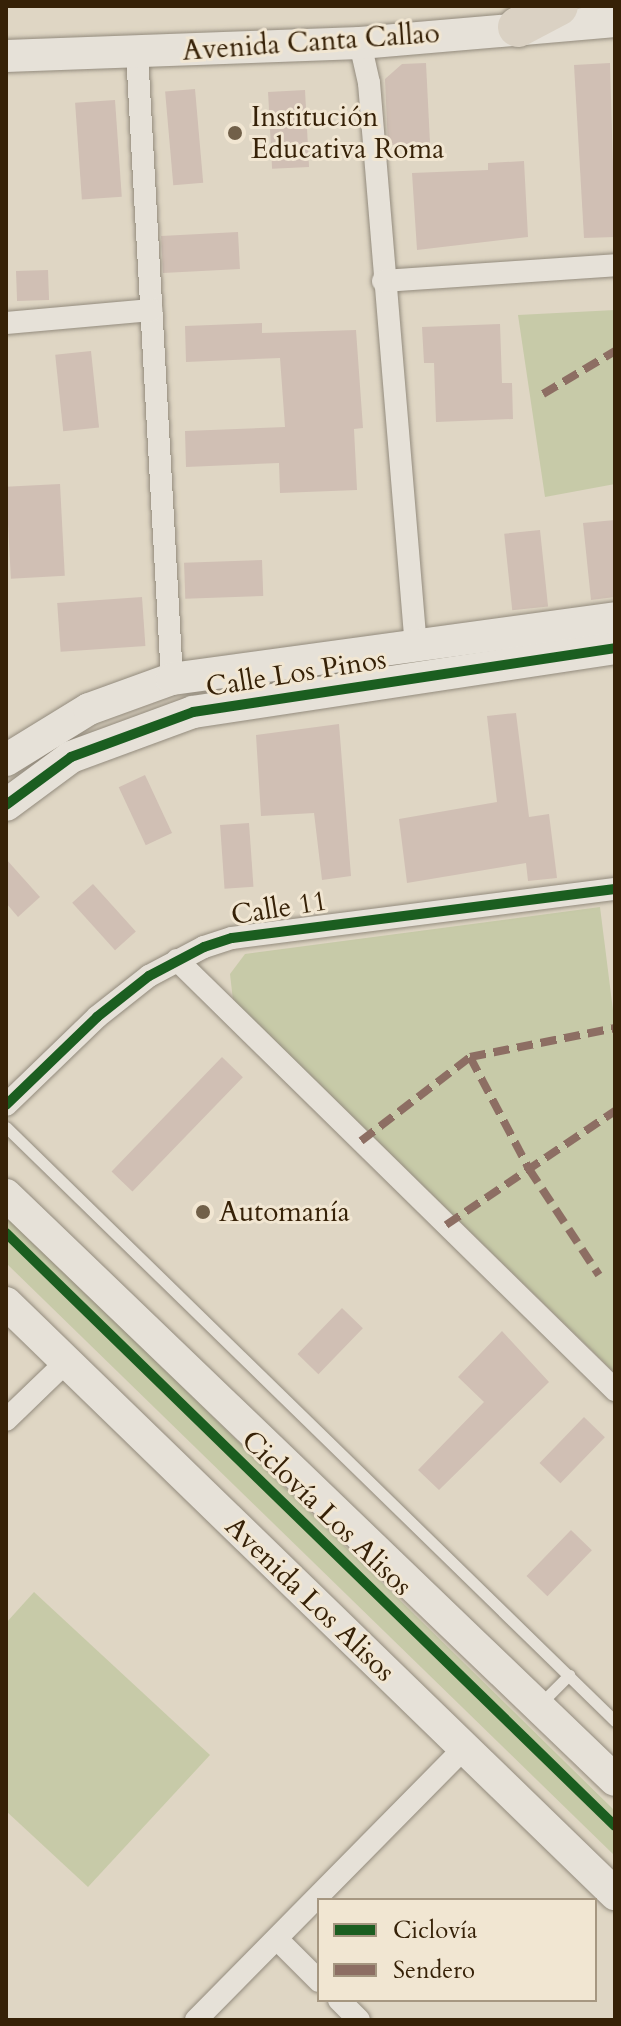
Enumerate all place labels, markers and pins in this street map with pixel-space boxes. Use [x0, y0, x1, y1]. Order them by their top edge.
place label: Institución Educativa Roma [251, 100, 444, 166]
marker: Institución Educativa Roma [226, 124, 244, 142]
place label: Automanía [219, 1195, 350, 1229]
marker: Automanía [194, 1203, 212, 1221]

